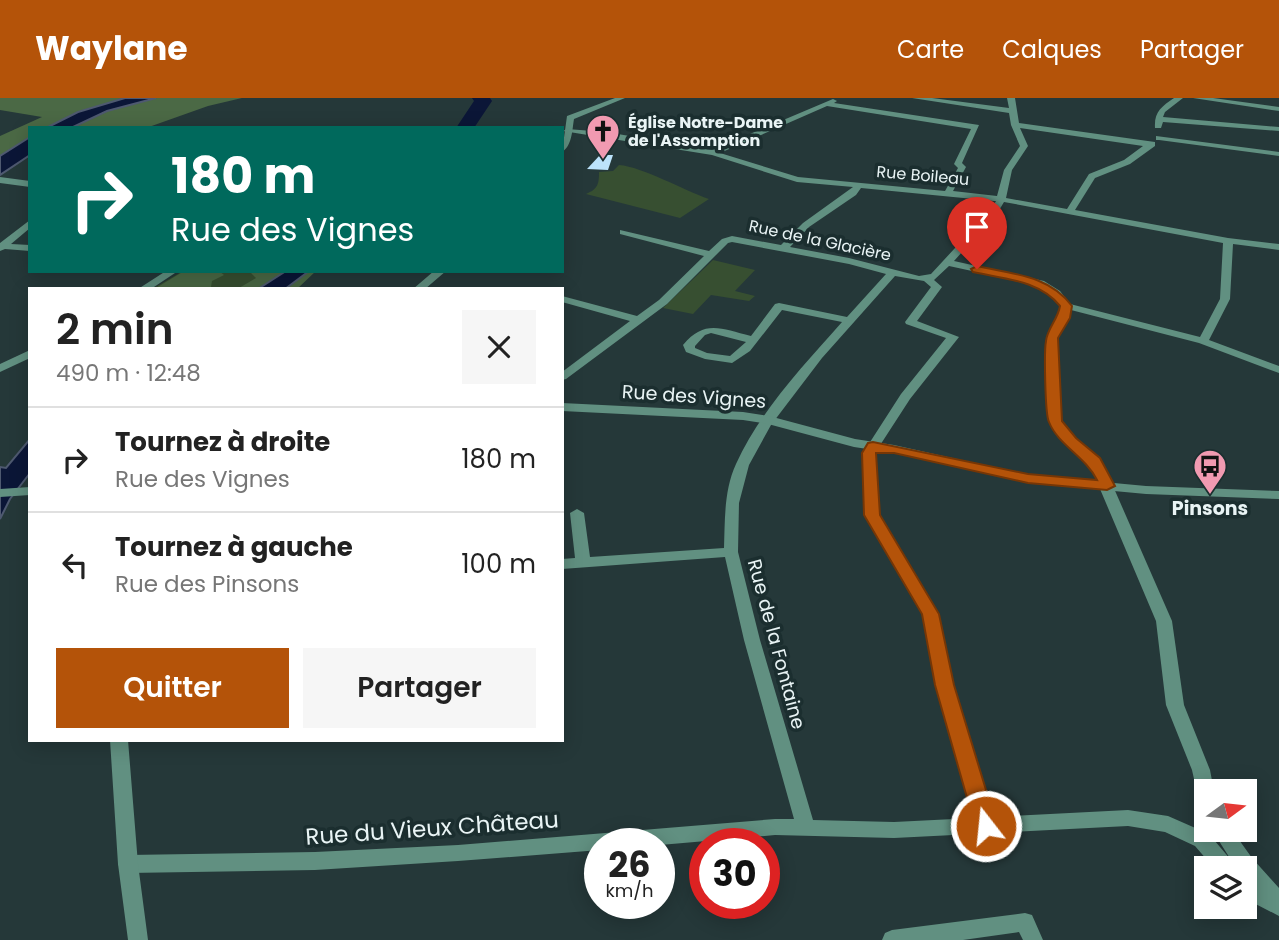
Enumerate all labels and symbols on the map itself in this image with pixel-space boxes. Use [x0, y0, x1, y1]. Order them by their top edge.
place label: Église Notre-Dame de l'Assomption [628, 111, 783, 152]
church icon: Église Notre-Dame de l'Assomption [584, 112, 622, 161]
street label: Rue Boileau [876, 160, 970, 191]
pin [947, 197, 1007, 269]
street label: Rue de la Glacière [747, 214, 893, 267]
street label: Rue des Vignes [621, 378, 767, 415]
bus stop icon: Pinsons [1191, 447, 1229, 496]
place label: Pinsons [1172, 495, 1248, 522]
street label: Rue de la Fontaine [741, 556, 812, 732]
north arrow [1194, 779, 1256, 842]
position arrow [949, 789, 1023, 863]
street label: Rue du Vieux Château [304, 803, 560, 853]
speed limit sign: 30 [689, 828, 780, 919]

